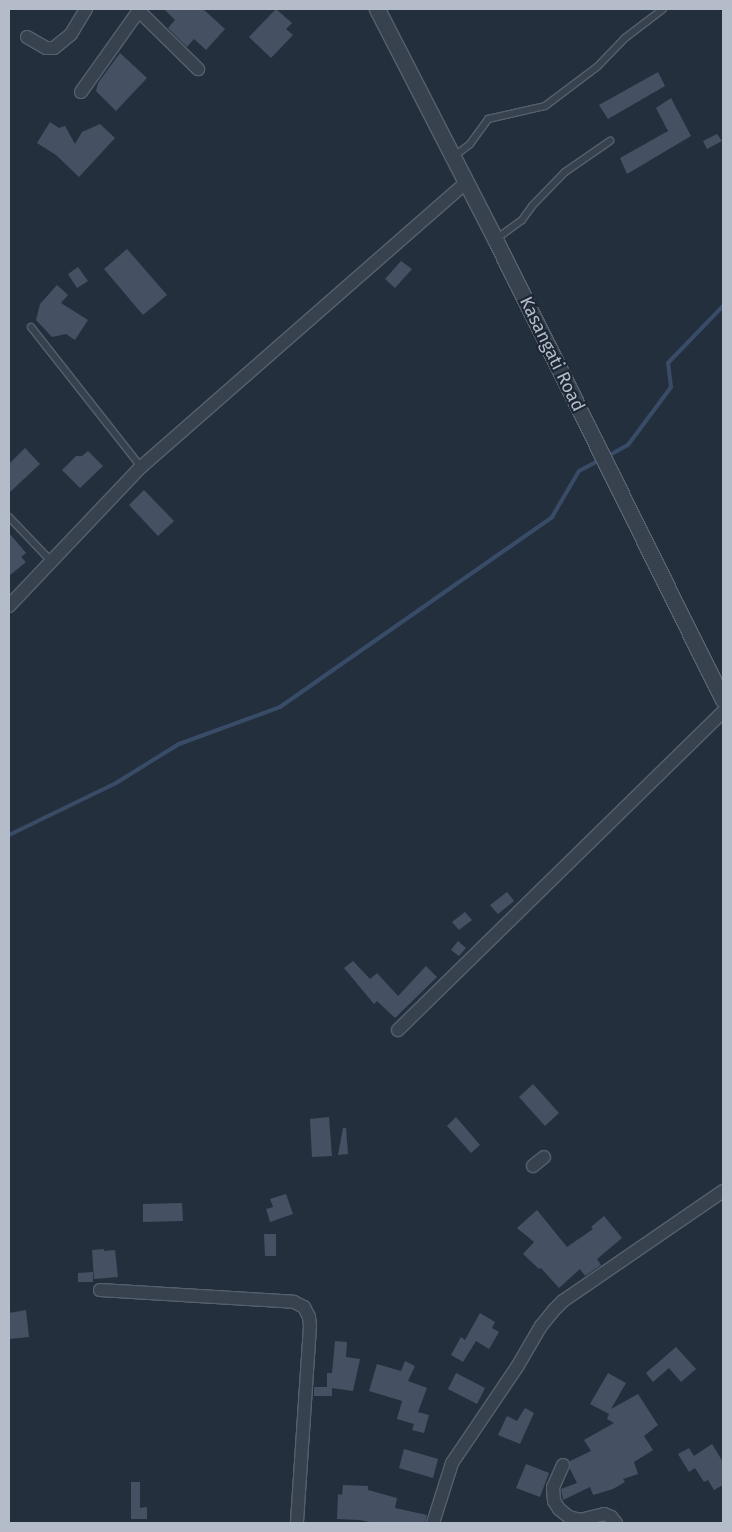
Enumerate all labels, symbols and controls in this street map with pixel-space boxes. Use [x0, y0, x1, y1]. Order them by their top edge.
street label: Kasangati Road [515, 293, 589, 415]

